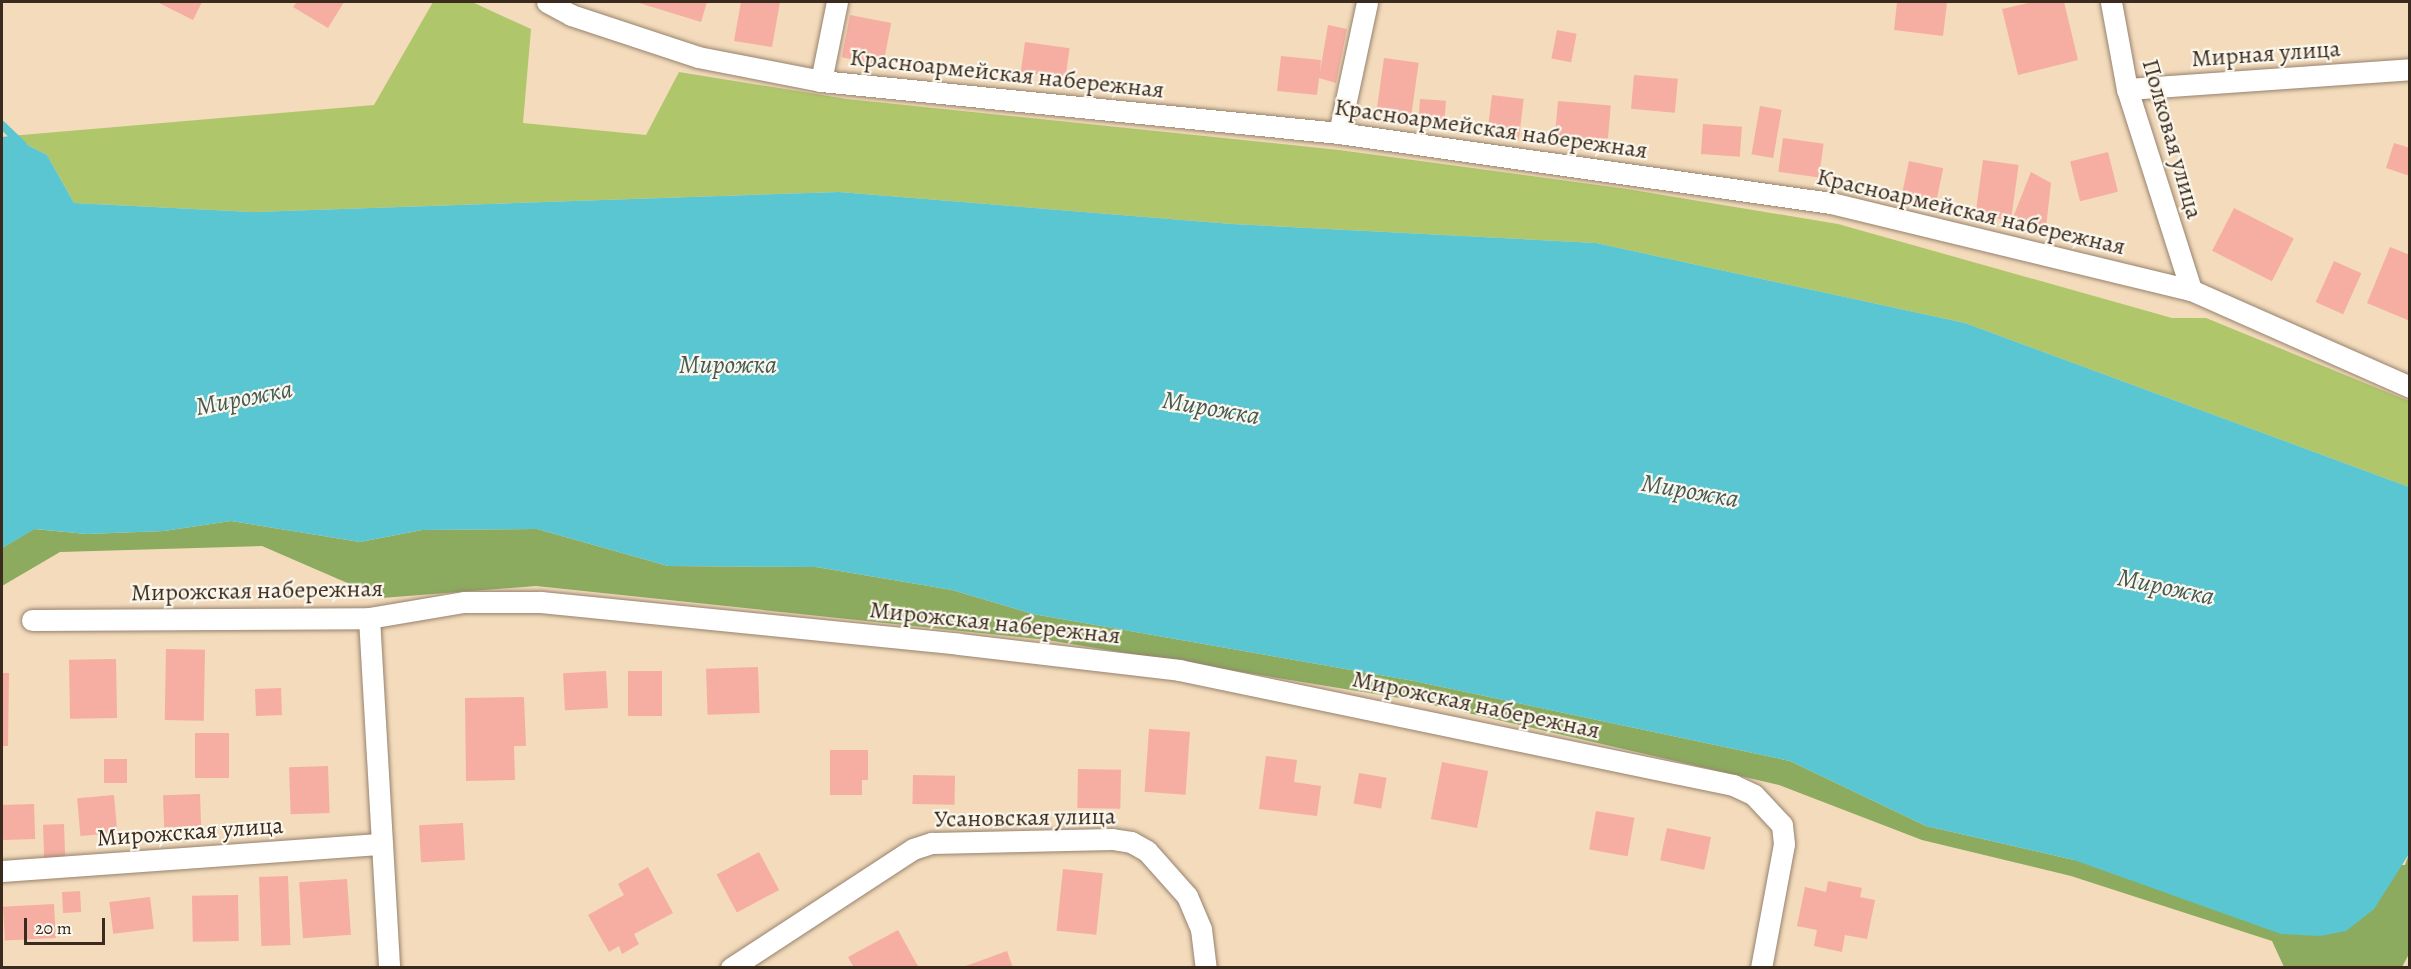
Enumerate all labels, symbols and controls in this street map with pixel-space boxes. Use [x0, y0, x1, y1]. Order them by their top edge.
street label: Мирная улица [2190, 34, 2342, 74]
street label: Красноармейская набережная [848, 43, 1166, 105]
street label: Полковая улица [2135, 56, 2209, 222]
street label: Красноармейская набережная [1333, 93, 1649, 165]
street label: Красноармейская набережная [1814, 162, 2128, 262]
water label: Мирожка [679, 349, 777, 381]
water label: Мирожка [193, 373, 295, 423]
water label: Мирожка [1160, 384, 1262, 432]
water label: Мирожка [1639, 467, 1741, 515]
water label: Мирожка [2115, 562, 2217, 612]
street label: Мирожская набережная [131, 574, 383, 608]
street label: Мирожская набережная [868, 596, 1122, 650]
street label: Мирожская набережная [1350, 665, 1602, 745]
street label: Усановская улица [934, 802, 1116, 834]
street label: Мирожская улица [96, 811, 284, 853]
scale bar [27, 906, 108, 944]
text: 20 m [35, 916, 72, 940]

